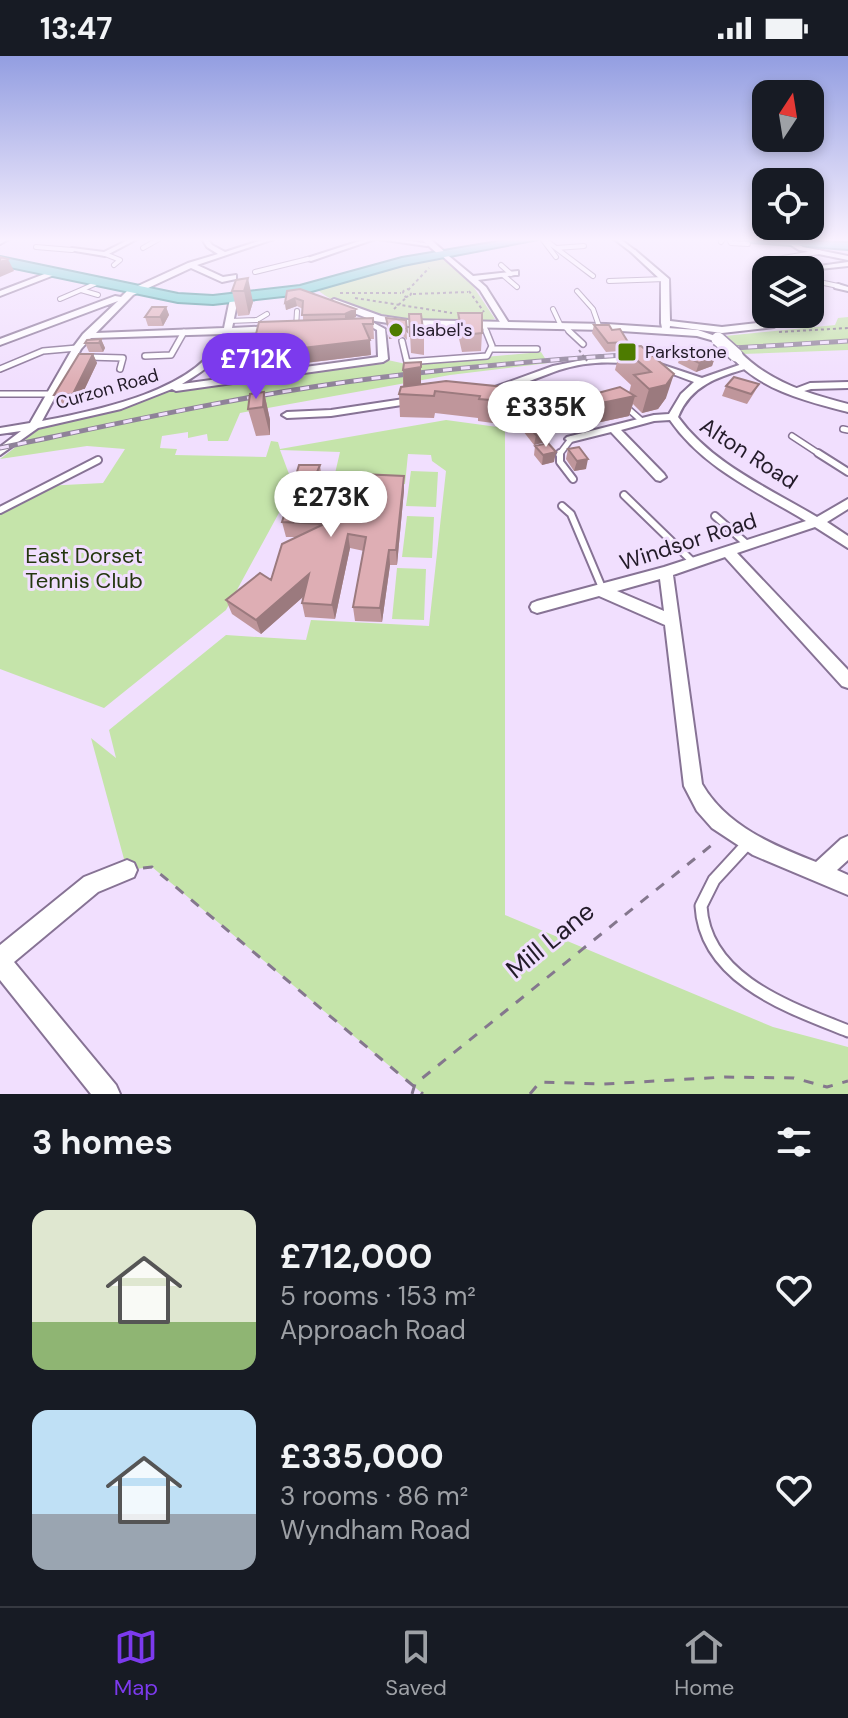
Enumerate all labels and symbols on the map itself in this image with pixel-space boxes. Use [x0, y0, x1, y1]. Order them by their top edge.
north arrow [752, 80, 824, 152]
place label: Isabel's [412, 318, 472, 342]
marker: Isabel's [387, 321, 405, 339]
pin: £712K [200, 333, 312, 401]
place label: Parkstone [645, 340, 727, 364]
marker: Parkstone [616, 341, 638, 363]
street label: Curzon Road [53, 363, 161, 415]
pin: £335K [490, 381, 602, 449]
street label: Alton Road [694, 411, 803, 496]
pin: £273K [275, 471, 387, 539]
street label: Windsor Road [616, 506, 760, 577]
park label: East Dorset Tennis Club [25, 541, 143, 595]
street label: Mill Lane [499, 894, 601, 986]

